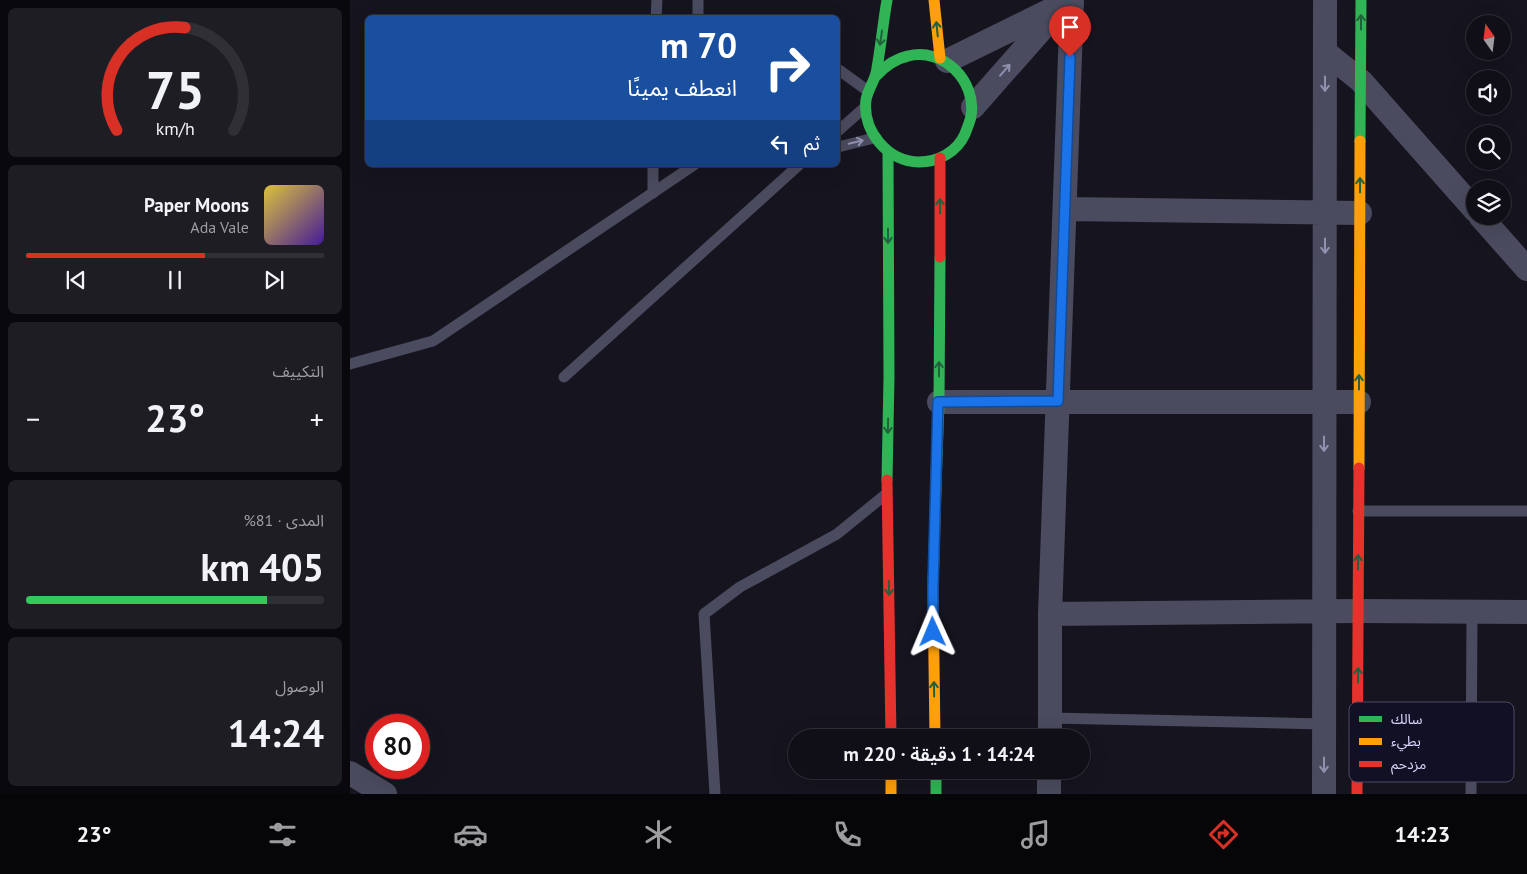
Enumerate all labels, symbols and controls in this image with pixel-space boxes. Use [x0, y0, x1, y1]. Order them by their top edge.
pin [1049, 6, 1091, 57]
icon: arrive [1056, 13, 1084, 41]
one-way arrow [1356, 15, 1366, 31]
north arrow [1466, 15, 1511, 60]
map controls [1466, 15, 1511, 225]
one-way arrow [932, 21, 942, 37]
text: 70 m [660, 22, 737, 68]
one-way arrow [876, 30, 886, 46]
icon: right [755, 35, 820, 100]
text: 75 [146, 56, 204, 123]
one-way arrow [1000, 64, 1011, 77]
button: sound [1466, 70, 1511, 115]
text: انعطف يمينًا [627, 74, 737, 102]
one-way arrow [1320, 75, 1330, 91]
text: km/h [155, 117, 195, 140]
button: search [1466, 125, 1511, 170]
icon: left [766, 130, 794, 158]
text: ثم [804, 131, 820, 155]
one-way arrow [847, 137, 863, 146]
one-way arrow [1355, 177, 1365, 194]
button: layers [1466, 180, 1511, 225]
text: Paper Moons [144, 193, 249, 217]
one-way arrow [935, 199, 945, 215]
text: Ada Vale [190, 217, 249, 237]
one-way arrow [883, 228, 893, 244]
one-way arrow [1320, 238, 1329, 254]
icon: previous [62, 266, 90, 294]
icon: pause [161, 266, 189, 294]
icon: next [260, 266, 288, 294]
text: التكييف [272, 361, 324, 381]
one-way arrow [934, 361, 944, 378]
one-way arrow [1354, 375, 1364, 391]
text: 23° [145, 393, 205, 442]
text: − [26, 400, 40, 437]
text: + [310, 400, 324, 437]
one-way arrow [883, 418, 893, 434]
one-way arrow [1319, 435, 1329, 451]
text: المدى · 81% [243, 510, 324, 530]
text: 405 km [200, 542, 324, 591]
one-way arrow [1353, 555, 1363, 571]
one-way arrow [884, 580, 894, 596]
position arrow [906, 605, 958, 657]
one-way arrow [1353, 668, 1363, 684]
text: الوصول [275, 676, 324, 696]
one-way arrow [929, 681, 939, 698]
legend [1349, 702, 1514, 782]
text: 14:24 [228, 708, 324, 757]
text: سالك [1391, 710, 1423, 728]
speed limit sign: 80 [365, 714, 430, 779]
text: بطيء [1391, 732, 1421, 752]
text: 14:24 · 1 دقيقة · 220 m [843, 742, 1035, 766]
text: مزدحم [1391, 755, 1426, 775]
one-way arrow [1319, 756, 1329, 773]
icon: filters [265, 817, 300, 852]
icon: car [453, 817, 488, 852]
icon: climate [641, 817, 676, 852]
icon: phone [830, 817, 865, 852]
icon: music [1018, 817, 1053, 852]
icon: directions [1206, 817, 1241, 852]
text: 23° [77, 820, 111, 848]
text: 14:23 [1395, 820, 1450, 848]

